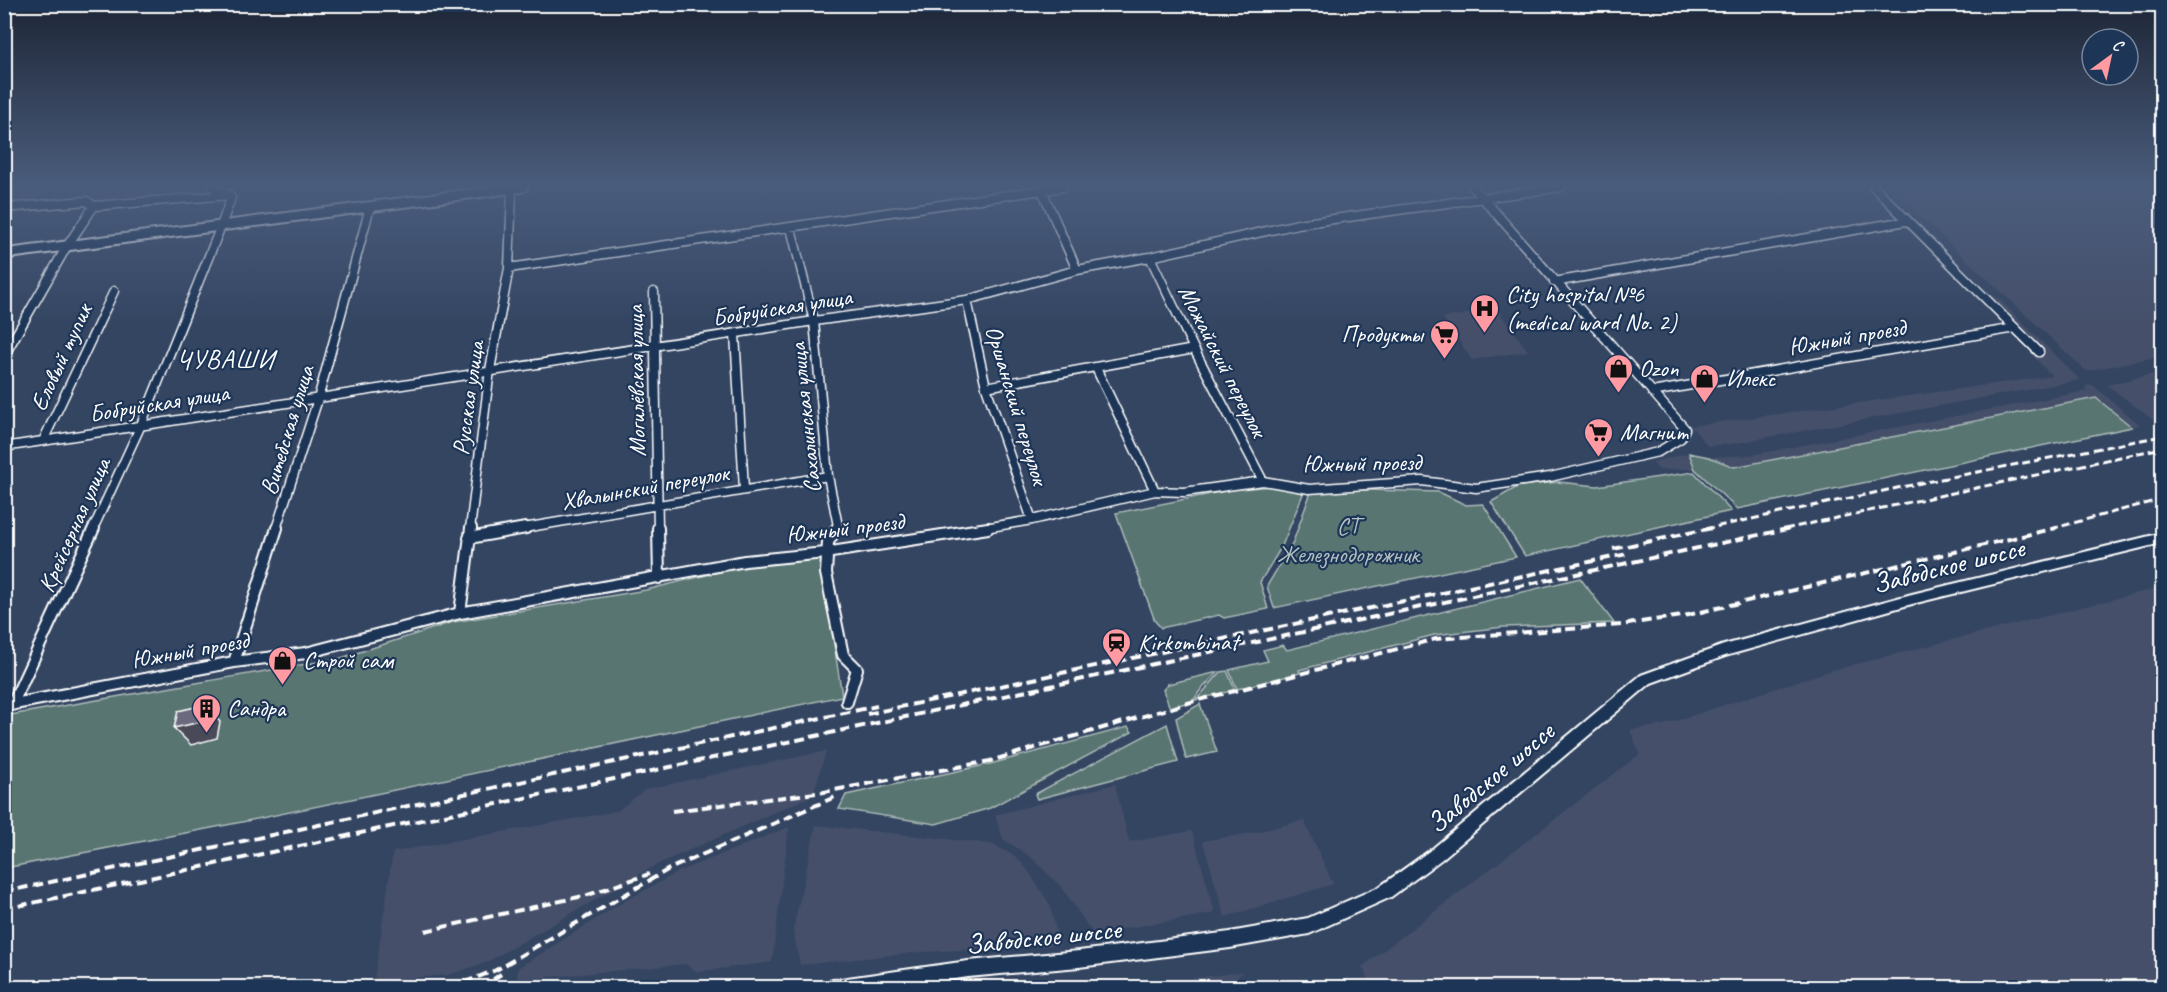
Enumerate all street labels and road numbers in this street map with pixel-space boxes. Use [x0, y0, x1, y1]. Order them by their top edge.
street label: Можайский переулок [1172, 280, 1275, 444]
street label: Бобруйская улица [710, 281, 855, 333]
street label: Еловый тупик [23, 296, 100, 415]
street label: Могилёвская улица [620, 304, 652, 457]
street label: Южный проезд [1786, 312, 1910, 362]
street label: Оршанский переулок [979, 322, 1056, 490]
street label: Русская улица [445, 337, 491, 457]
street label: Сахалинская улица [782, 340, 828, 495]
street label: Витебская улица [253, 360, 321, 498]
street label: Бобруйская улица [87, 377, 232, 429]
street label: Южный проезд [1303, 447, 1424, 479]
street label: Крейсерная улица [31, 451, 118, 597]
street label: Хвалынский переулок [559, 457, 733, 516]
street label: Южный проезд [785, 506, 908, 550]
street label: Заводское шоссе [1868, 529, 2030, 601]
street label: Южный проезд [129, 625, 253, 675]
street label: Заводское шоссе [1419, 713, 1563, 841]
street label: Заводское шоссе [964, 911, 1124, 962]

